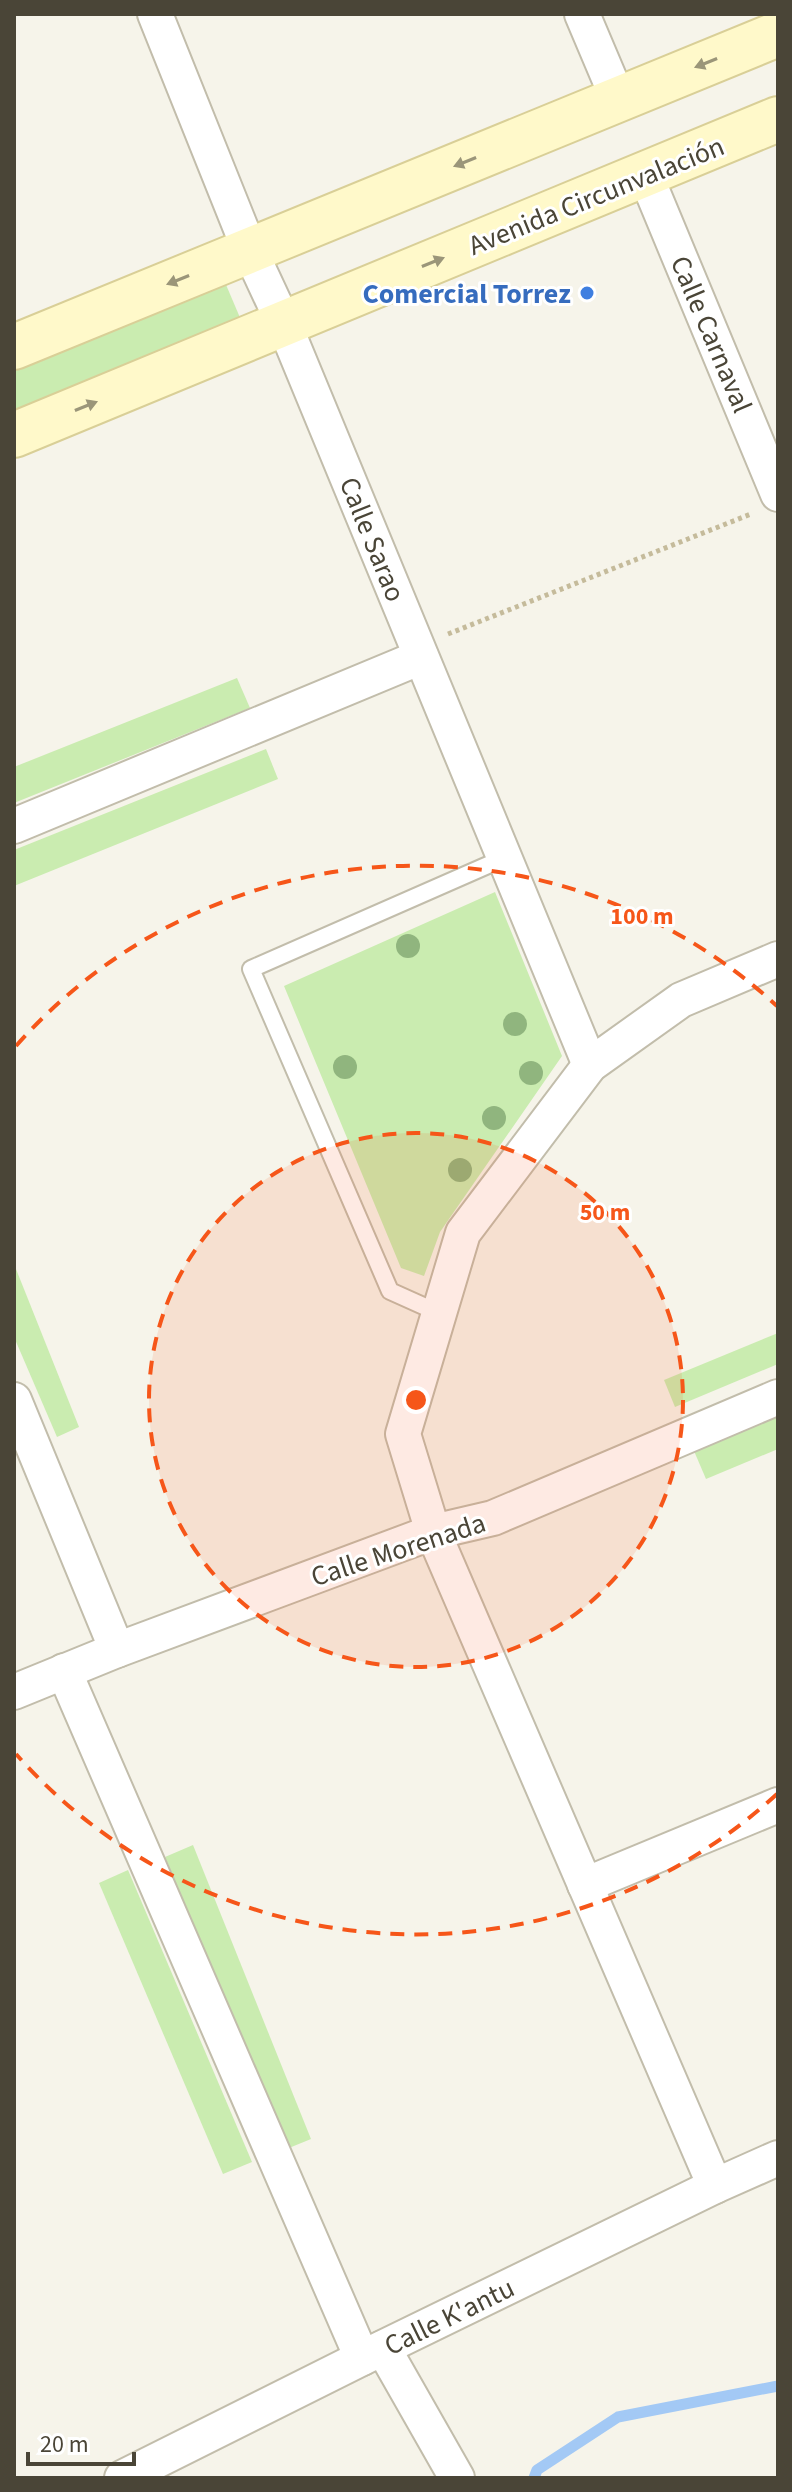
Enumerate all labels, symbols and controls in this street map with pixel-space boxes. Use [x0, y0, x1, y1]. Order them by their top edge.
one-way arrow [694, 57, 718, 70]
street label: Avenida Circunvalación [462, 126, 730, 266]
one-way arrow [453, 156, 477, 169]
street label: Calle Carnaval [660, 250, 762, 419]
one-way arrow [421, 255, 445, 268]
one-way arrow [166, 273, 190, 286]
place label: Comercial Torrez [362, 274, 571, 314]
marker: Comercial Torrez [578, 284, 596, 302]
one-way arrow [74, 399, 98, 412]
street label: Calle Sarao [329, 471, 415, 608]
text: 100 m [610, 899, 674, 934]
text: 50 m [580, 1195, 630, 1230]
centre of rings [402, 1386, 430, 1414]
street label: Calle Morenada [306, 1503, 491, 1597]
street label: Calle K'antu [377, 2268, 521, 2366]
scale bar [28, 2416, 134, 2466]
text: 20 m [40, 2427, 89, 2462]

